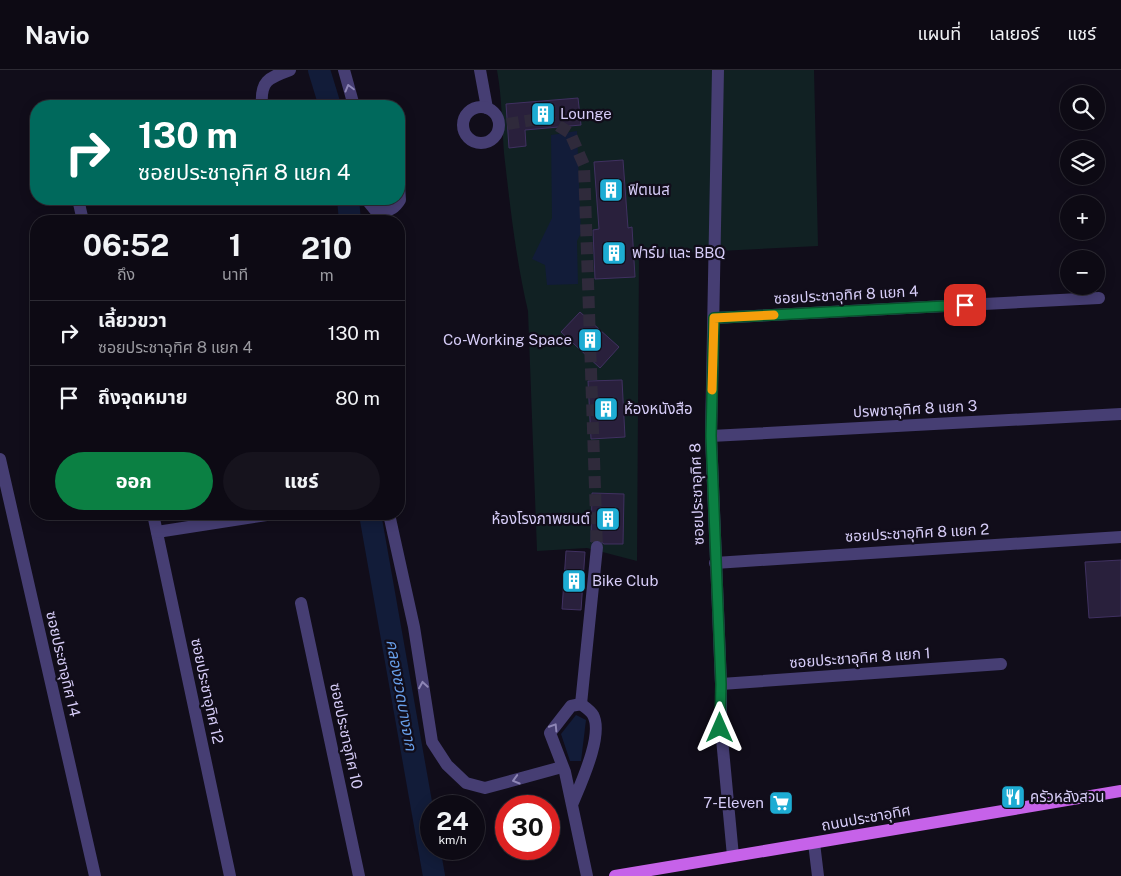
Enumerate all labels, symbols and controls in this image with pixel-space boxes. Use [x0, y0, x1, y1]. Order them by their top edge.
text: Navio [25, 21, 90, 49]
text: แผนที่ [917, 23, 961, 44]
text: เลเยอร์ [989, 23, 1039, 44]
text: แชร์ [1067, 23, 1096, 44]
one-way arrow [344, 84, 355, 93]
map controls [1060, 85, 1105, 295]
button: search [1060, 85, 1105, 130]
building icon: Lounge [530, 101, 556, 127]
place label: Lounge [560, 105, 612, 122]
text: 130 m [138, 115, 238, 156]
icon: right [55, 120, 120, 185]
button: layers [1060, 140, 1105, 185]
text: ซอยประชาอุทิศ 8 แยก 4 [138, 159, 351, 185]
building icon: ฟิตเนส [598, 177, 624, 203]
place label: ฟิตเนส [628, 181, 670, 198]
button: + [1060, 195, 1105, 240]
text: 06:52 [83, 227, 169, 263]
text: 1 [229, 227, 242, 263]
text: 210 [301, 230, 352, 266]
building icon: ฟาร์ม และ BBQ [601, 240, 627, 266]
place label: ฟาร์ม และ BBQ [632, 244, 726, 261]
button: − [1060, 250, 1105, 295]
text: ถึง [117, 265, 135, 284]
text: นาที [222, 265, 248, 284]
text: m [320, 266, 333, 285]
street label: ซอยประชาอุทิศ 8 แยก 4 [773, 282, 919, 308]
pin [944, 284, 986, 326]
icon: arrive [951, 291, 979, 319]
text: เลี้ยวขวา [98, 309, 167, 331]
icon: right [55, 319, 83, 347]
text: 130 m [328, 322, 380, 344]
building icon: Co-Working Space [577, 327, 603, 353]
place label: Co-Working Space [443, 331, 572, 348]
text: ซอยประชาอุทิศ 8 แยก 4 [98, 338, 253, 357]
icon: arrive [55, 384, 83, 412]
text: ถึงจุดหมาย [98, 386, 188, 408]
text: 80 m [335, 387, 380, 409]
building icon: ห้องหนังสือ [593, 396, 619, 422]
street label: ปรพชาอุทิศ 8 แยก 3 [852, 397, 978, 421]
place label: ห้องหนังสือ [624, 400, 693, 417]
street label: ซอยประชาอุทิศ 8 [686, 443, 708, 545]
button: ออก [55, 452, 213, 510]
button: แชร์ [223, 452, 380, 510]
building icon: ห้องโรงภาพยนต์ [595, 506, 621, 532]
place label: ห้องโรงภาพยนต์ [491, 510, 590, 527]
street label: ซอยประชาอุทิศ 8 แยก 2 [844, 520, 990, 546]
building icon: Bike Club [561, 568, 587, 594]
place label: Bike Club [592, 572, 658, 589]
street label: ซอยประชาอุทิศ 14 [42, 609, 84, 719]
street label: ซอยประชาอุทิศ 12 [187, 637, 227, 746]
water label: คลองชวดบางจาก [382, 638, 421, 754]
street label: ซอยประชาอุทิศ 8 แยก 1 [789, 644, 931, 672]
street label: ซอยประชาอุทิศ 10 [326, 681, 366, 791]
one-way arrow [419, 681, 429, 690]
position arrow [693, 701, 745, 753]
one-way arrow [548, 723, 558, 732]
one-way arrow [512, 774, 520, 784]
restaurant icon: ครัวหลังสวน [1000, 784, 1026, 810]
place label: ครัวหลังสวน [1030, 788, 1105, 805]
supermarket icon: 7-Eleven [768, 790, 794, 816]
place label: 7-Eleven [703, 794, 764, 811]
speed limit sign: 30 [495, 795, 560, 860]
street label: ถนนประชาอุทิศ [820, 801, 912, 835]
text: 24 [436, 806, 469, 836]
text: km/h [438, 833, 467, 847]

